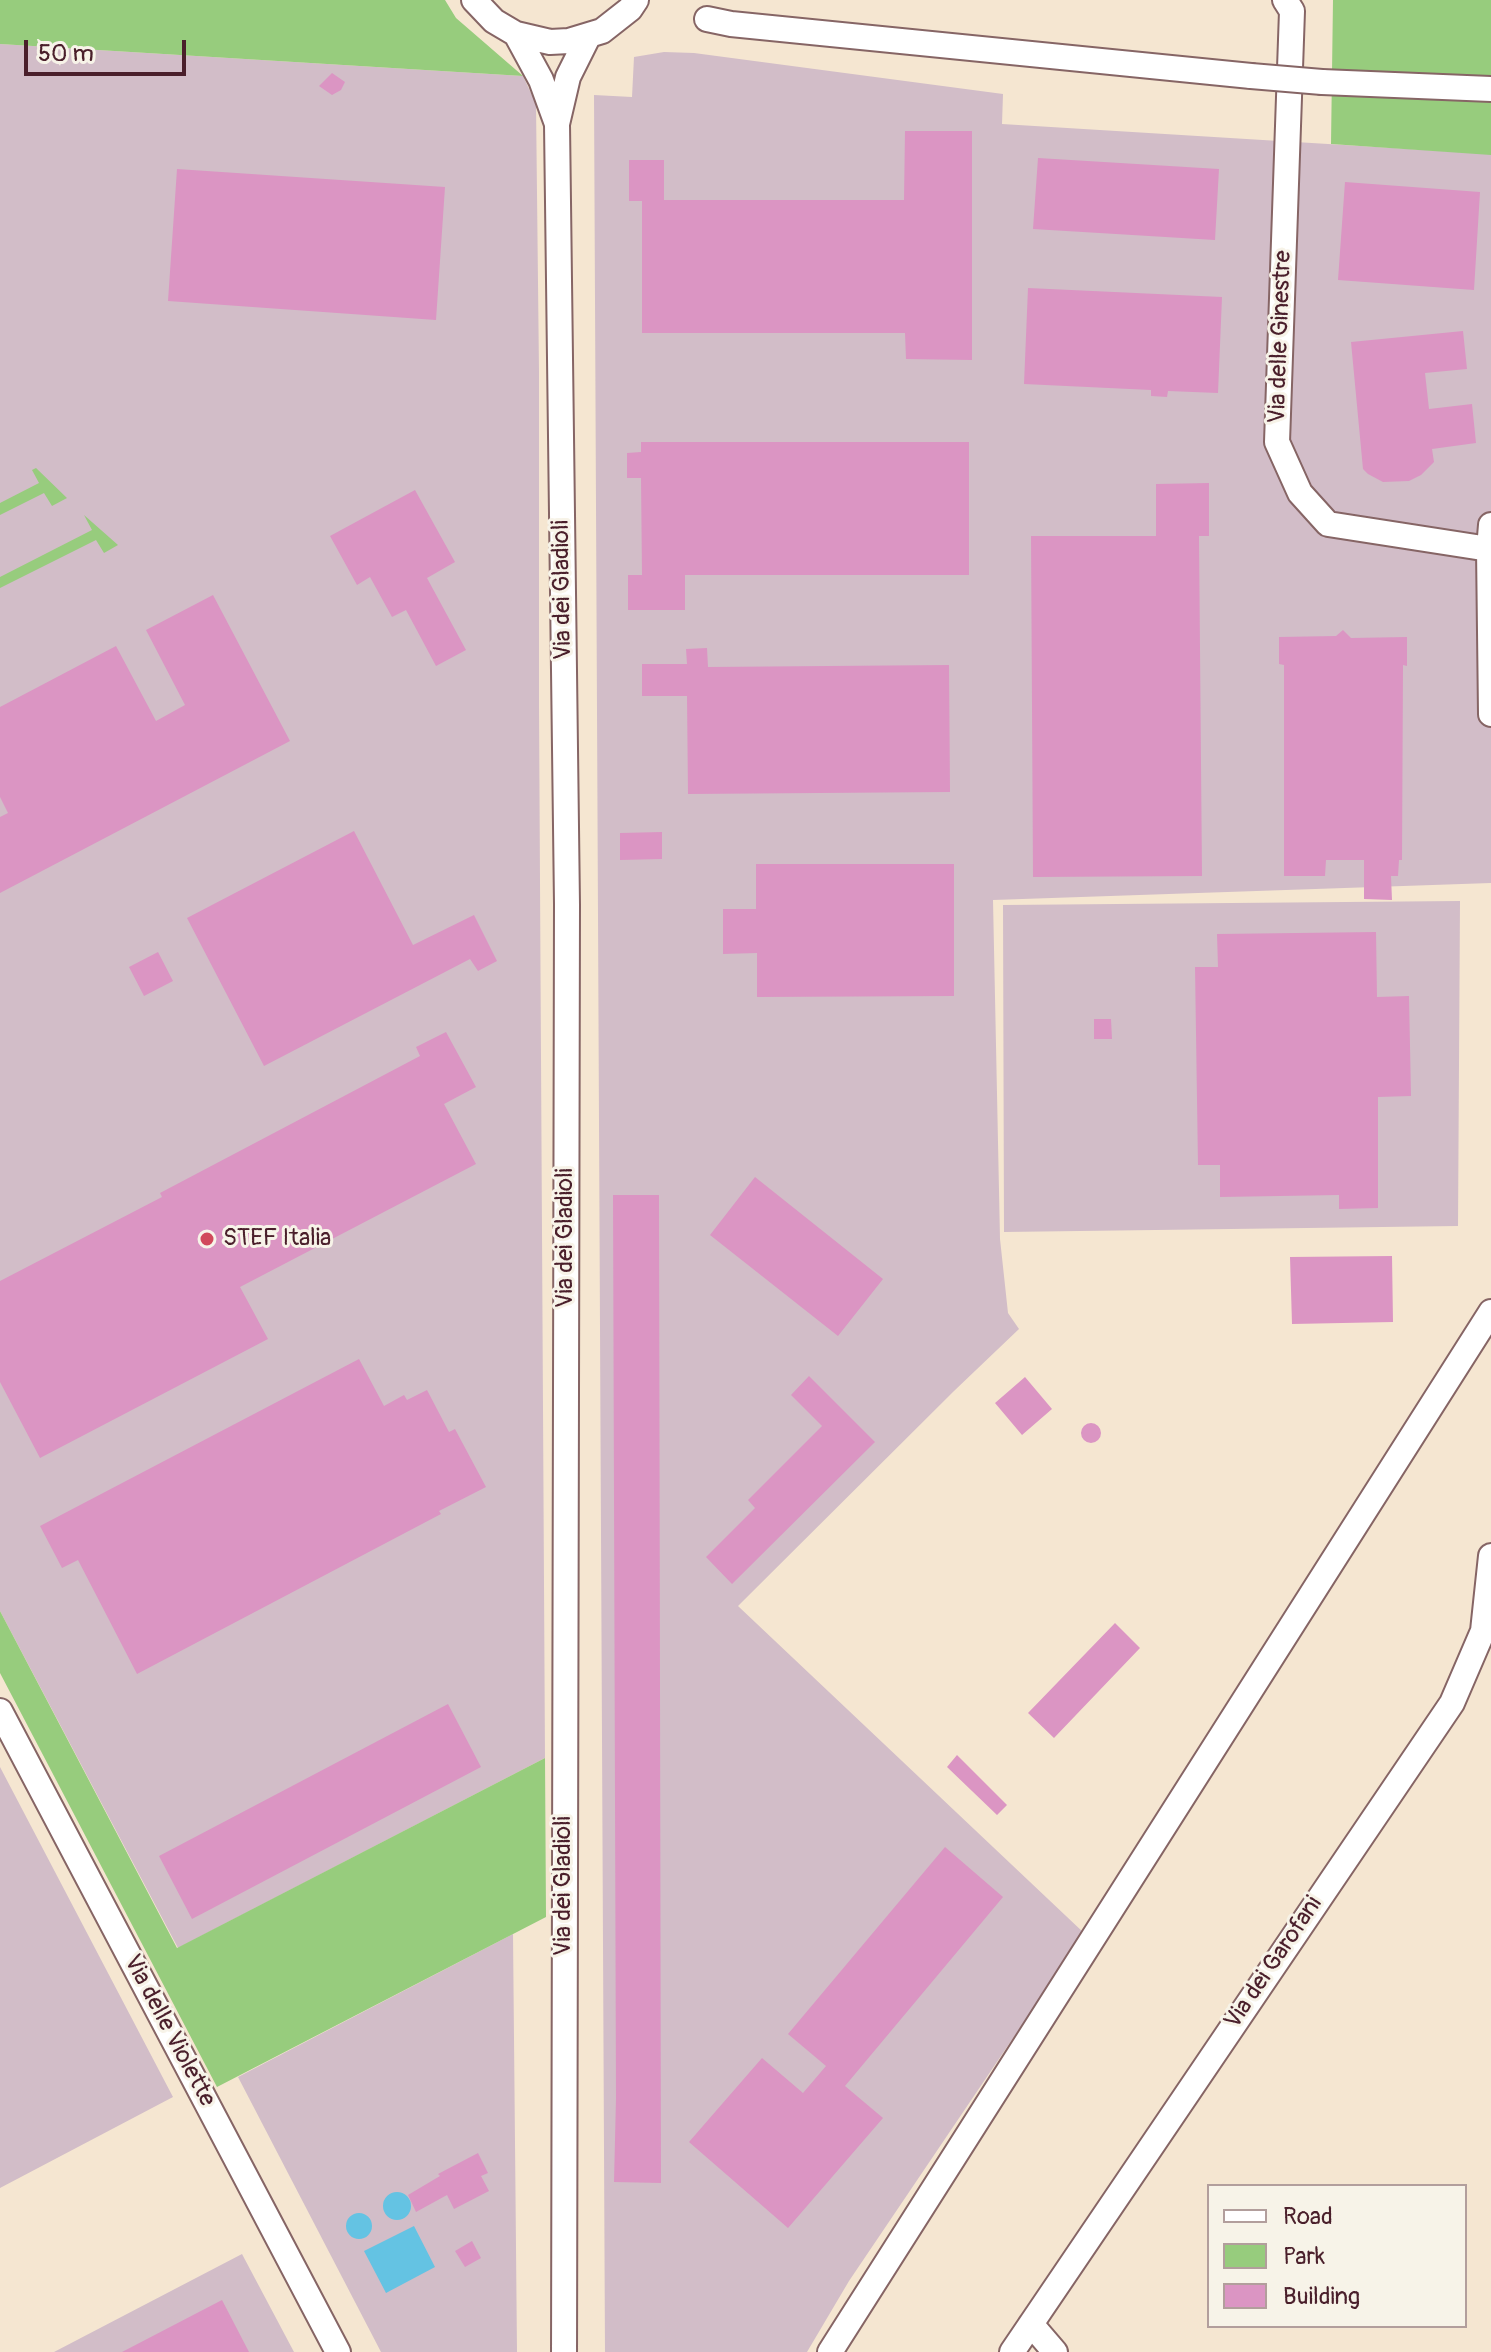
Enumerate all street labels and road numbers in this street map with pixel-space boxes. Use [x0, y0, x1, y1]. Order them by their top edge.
street label: Via delle Ginestre [1264, 250, 1298, 424]
street label: Via dei Gladioli [547, 520, 579, 660]
street label: Via dei Gladioli [552, 1168, 580, 1308]
street label: Via dei Gladioli [550, 1816, 578, 1956]
street label: Via dei Garofani [1219, 1891, 1329, 2035]
street label: Via delle Violette [117, 1950, 221, 2112]

